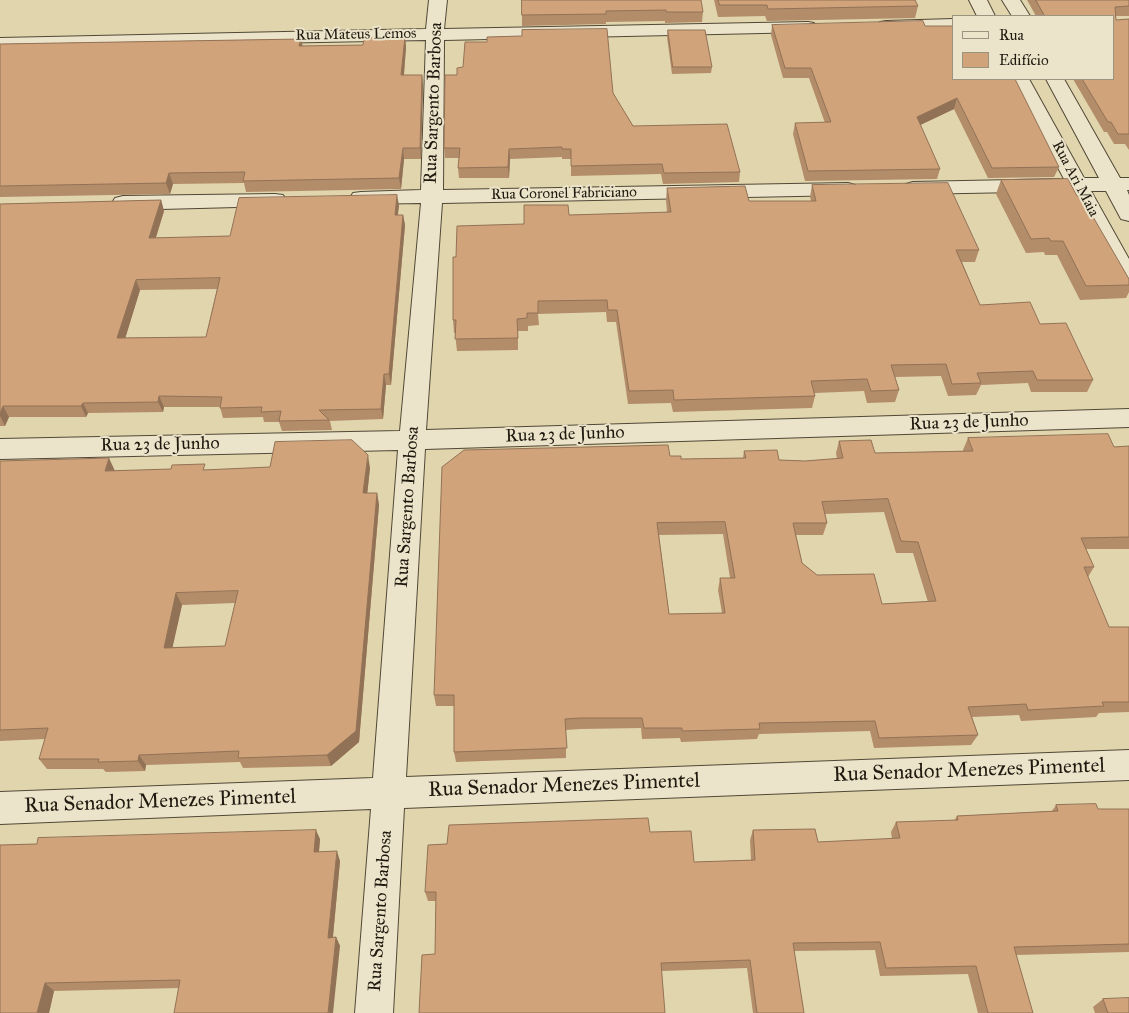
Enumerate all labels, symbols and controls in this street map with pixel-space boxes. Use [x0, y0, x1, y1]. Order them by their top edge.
legend [952, 15, 1114, 80]
street label: Rua Sargento Barbosa [420, 22, 448, 184]
street label: Rua Mateus Lemos [295, 25, 417, 45]
text: Rua [999, 26, 1024, 44]
text: Edifício [999, 51, 1049, 69]
street label: Rua Ari Maia [1047, 138, 1103, 220]
street label: Rua Coronel Fabriciano [491, 184, 637, 204]
street label: Rua 23 de Junho [909, 410, 1029, 436]
street label: Rua 23 de Junho [505, 422, 625, 448]
street label: Rua Sargento Barbosa [392, 426, 424, 588]
street label: Rua 23 de Junho [100, 433, 220, 457]
street label: Rua Senador Menezes Pimentel [833, 754, 1105, 788]
street label: Rua Senador Menezes Pimentel [428, 769, 700, 803]
street label: Rua Senador Menezes Pimentel [24, 785, 296, 819]
street label: Rua Sargento Barbosa [365, 830, 397, 992]

